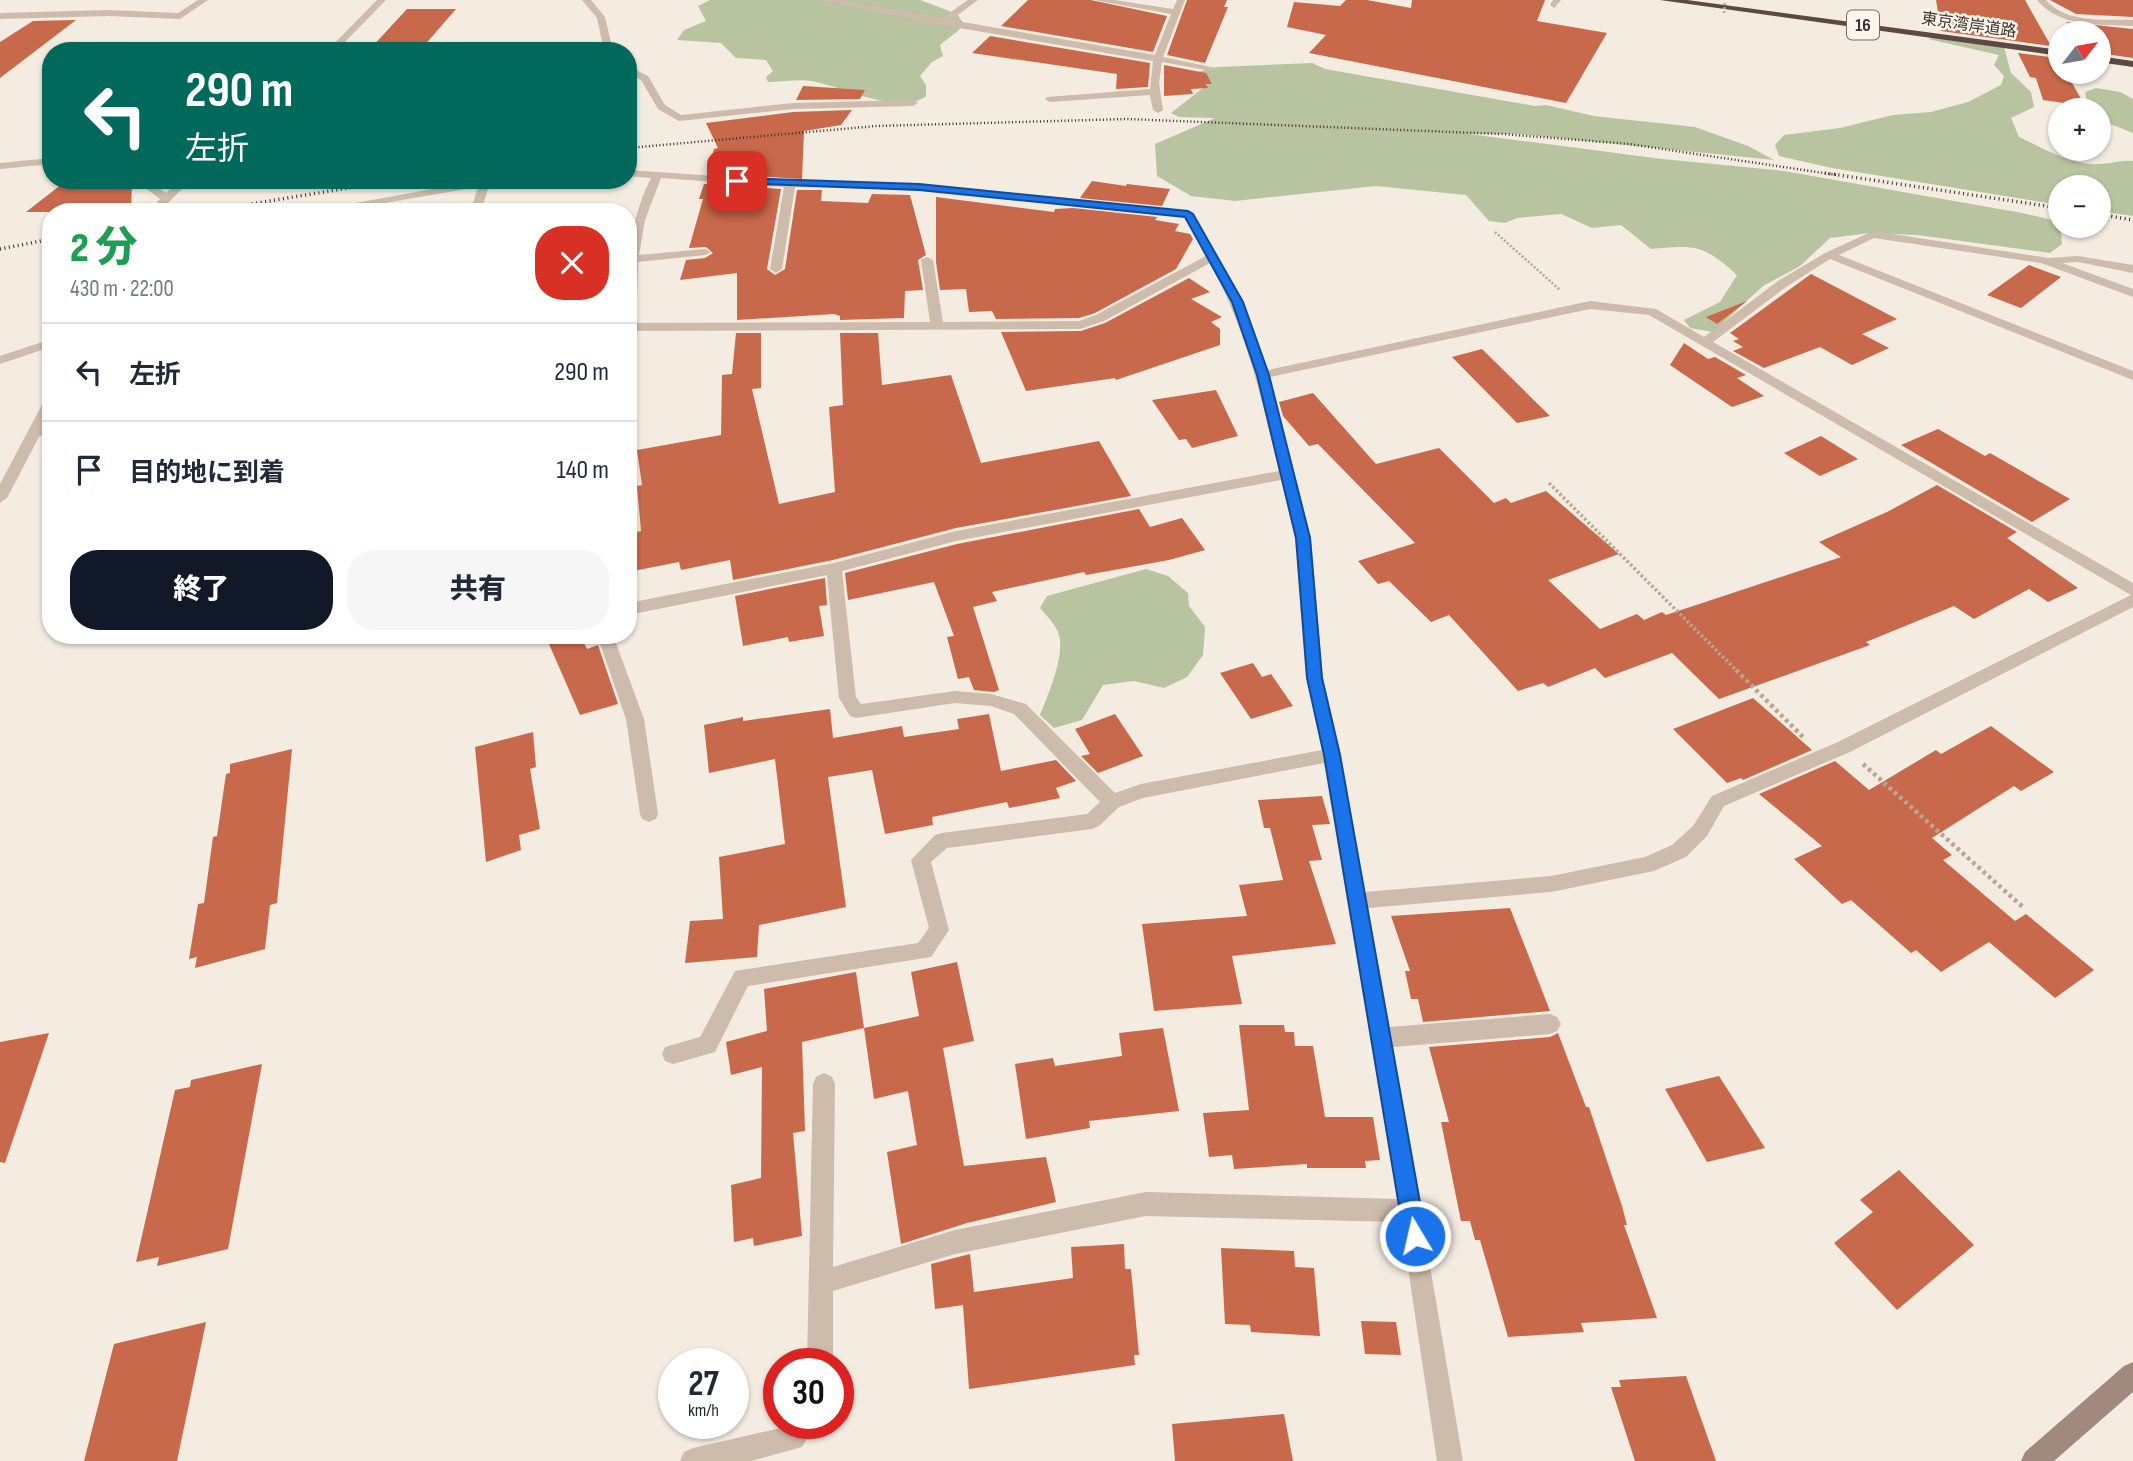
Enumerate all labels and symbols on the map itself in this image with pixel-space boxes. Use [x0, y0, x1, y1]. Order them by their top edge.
street label: 東京湾岸道路 [1920, 9, 2018, 42]
road number: 16 [1847, 10, 1879, 40]
north arrow [2048, 21, 2110, 84]
pin [707, 151, 767, 211]
position arrow [1378, 1199, 1452, 1273]
speed limit sign: 30 [763, 1348, 854, 1439]

